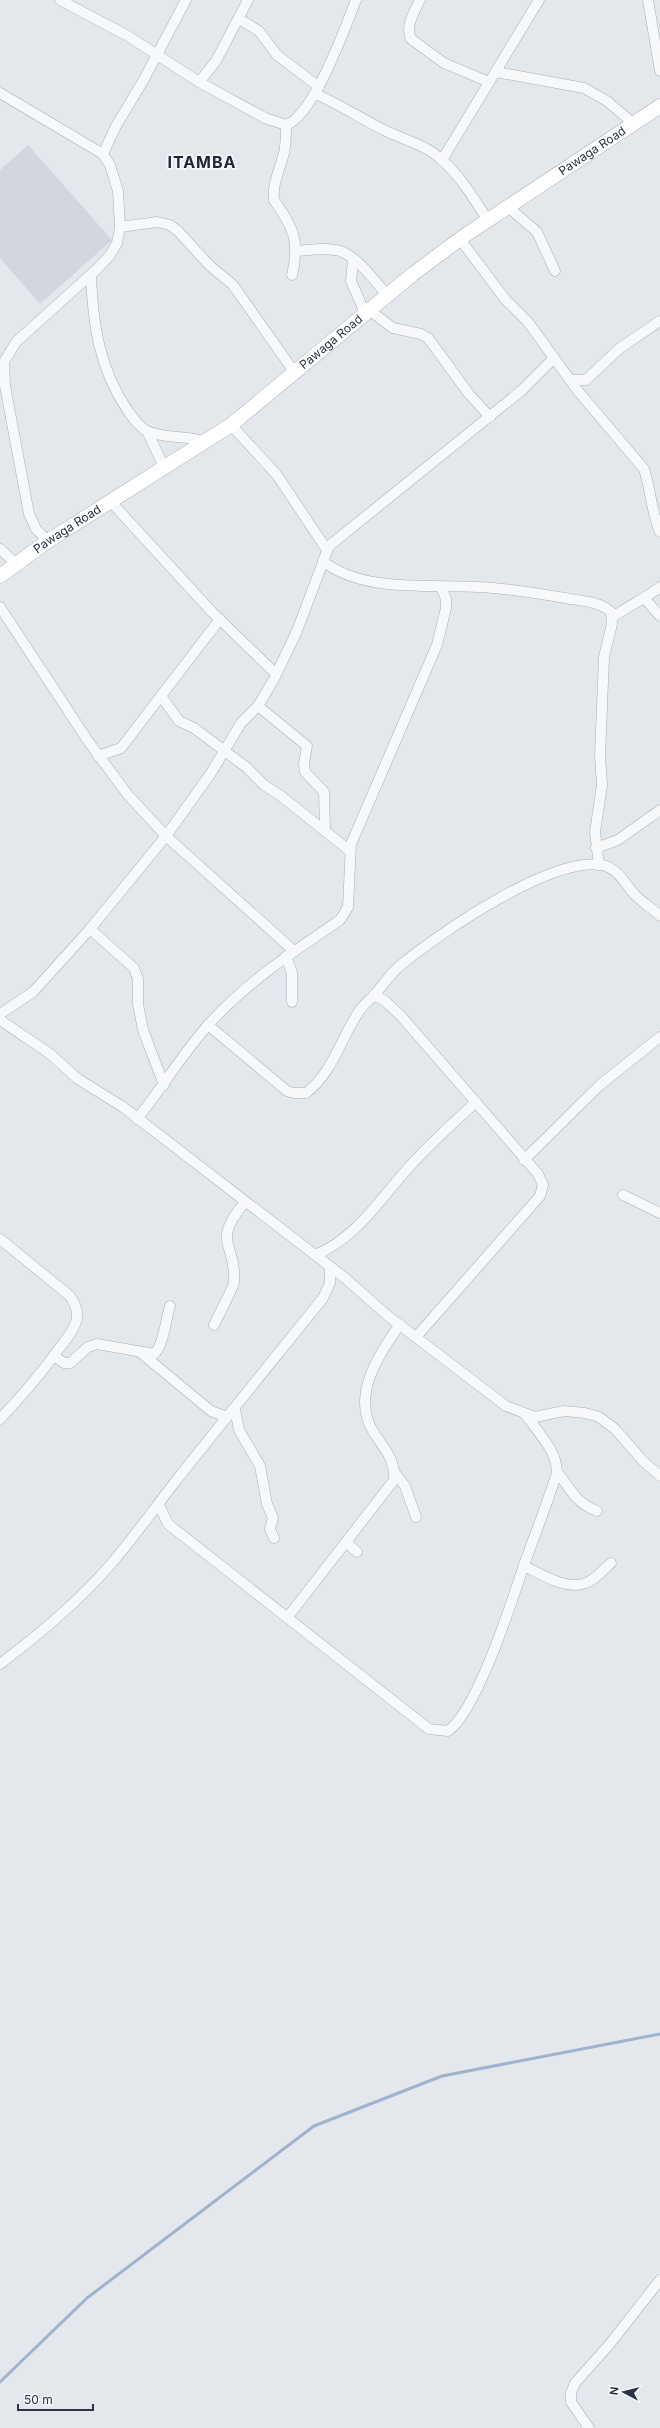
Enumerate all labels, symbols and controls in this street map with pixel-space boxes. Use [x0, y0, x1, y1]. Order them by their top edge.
street label: Pawaga Road [556, 123, 628, 178]
district label: ITAMBA [167, 152, 237, 172]
street label: Pawaga Road [296, 311, 365, 372]
street label: Pawaga Road [30, 501, 104, 556]
north arrow [604, 2372, 644, 2412]
scale bar [18, 2386, 93, 2412]
text: N [607, 2386, 622, 2396]
text: 50 m [24, 2392, 53, 2407]

